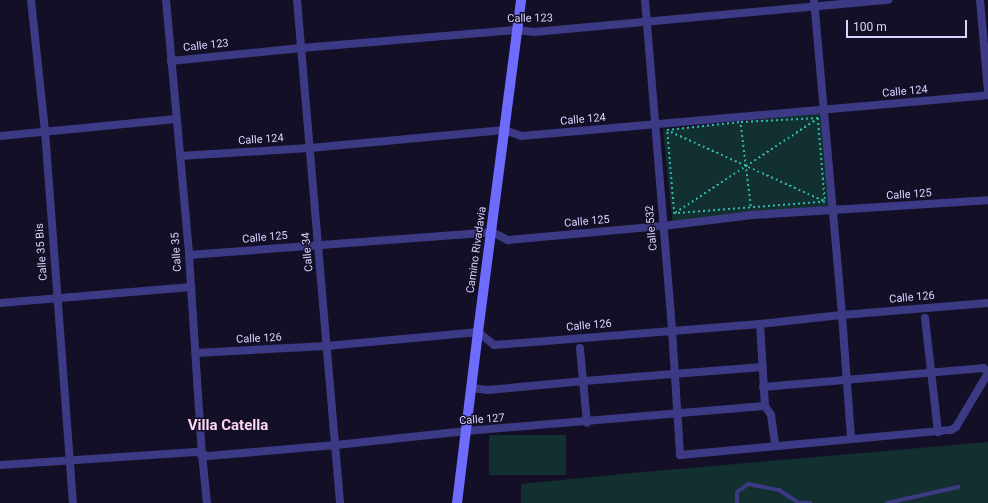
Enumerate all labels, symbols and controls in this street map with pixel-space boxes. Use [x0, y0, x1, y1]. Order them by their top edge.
street label: Calle 123 [507, 12, 553, 26]
scale bar [848, 12, 969, 38]
text: 100 m [853, 20, 887, 34]
street label: Calle 123 [183, 37, 229, 55]
street label: Calle 124 [882, 83, 928, 101]
street label: Calle 124 [560, 111, 606, 129]
street label: Calle 124 [238, 132, 284, 148]
street label: Calle 125 [886, 187, 932, 203]
street label: Calle 532 [643, 205, 661, 251]
street label: Camino Rivadavia [464, 206, 490, 294]
street label: Calle 125 [564, 213, 610, 231]
street label: Calle 35 Bis [33, 223, 51, 281]
street label: Calle 125 [242, 229, 288, 247]
street label: Calle 35 [169, 232, 185, 272]
street label: Calle 34 [300, 232, 316, 272]
street label: Calle 126 [889, 289, 935, 307]
street label: Calle 126 [566, 317, 612, 335]
street label: Calle 126 [236, 331, 282, 347]
street label: Calle 127 [459, 412, 505, 428]
district label: Villa Catella [188, 417, 268, 435]

